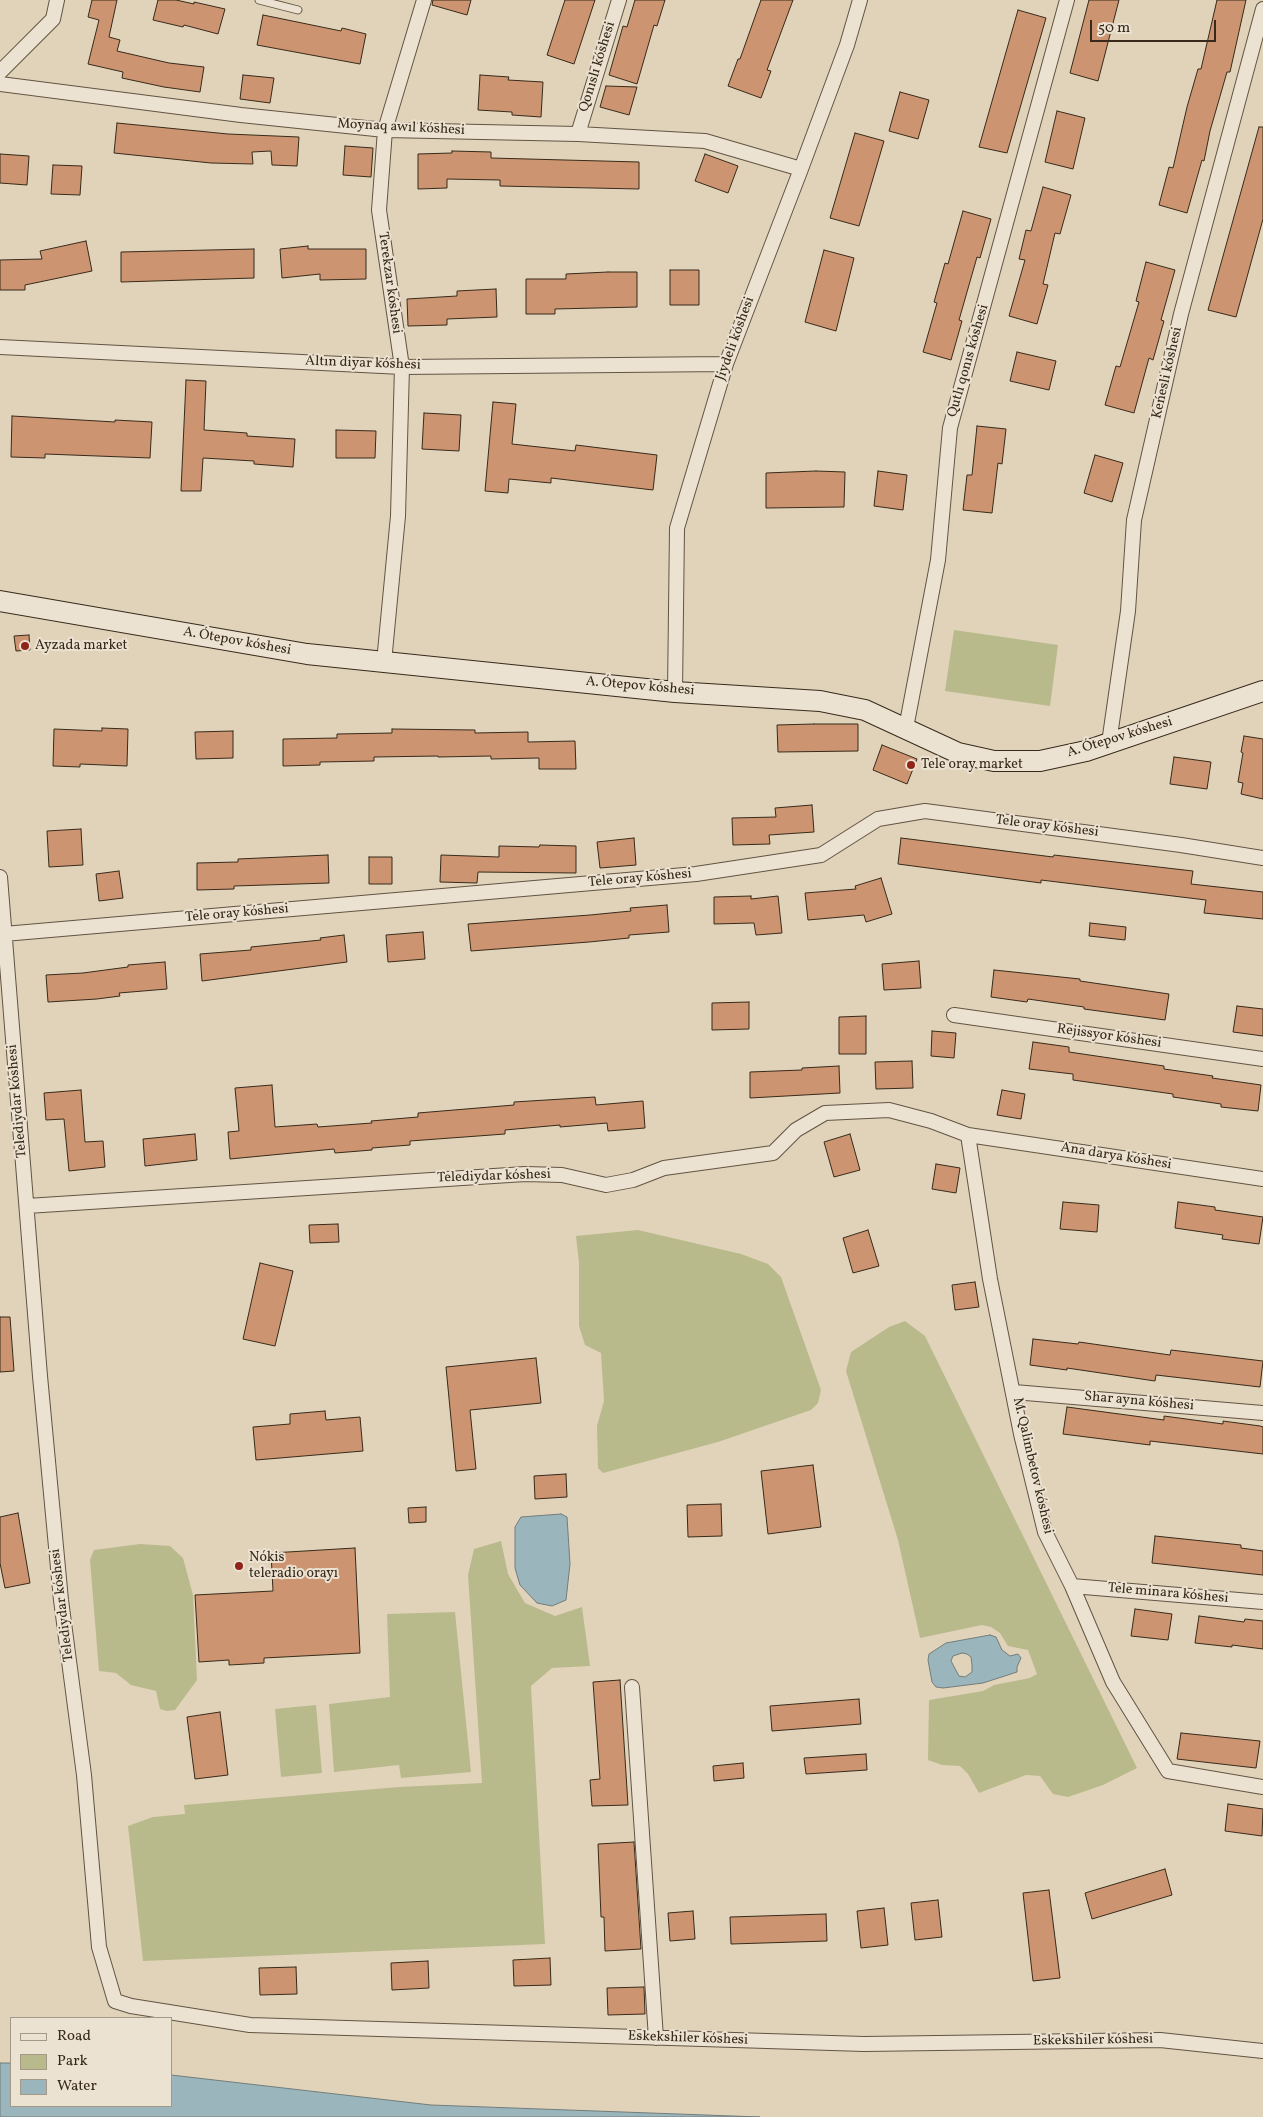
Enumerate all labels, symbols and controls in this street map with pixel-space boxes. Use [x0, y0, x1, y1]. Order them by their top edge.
scale bar [1093, 10, 1219, 42]
text: 50 m [1098, 18, 1130, 39]
street label: Qonıslı kóshesi [576, 20, 620, 114]
street label: Moynaq awıl kóshesi [337, 116, 465, 140]
street label: Terekzar kóshesi [374, 231, 404, 335]
street label: Jiydeli kóshesi [713, 295, 759, 383]
street label: Qutlı qonıs kóshesi [945, 303, 993, 419]
street label: Keńesli kóshesi [1149, 325, 1187, 421]
street label: Altın diyar kóshesi [305, 354, 421, 374]
street label: A. Ótepov kóshesi [182, 624, 292, 660]
place label: Ayzada market [35, 638, 127, 654]
marker: Ayzada market [19, 640, 31, 652]
street label: A. Ótepov kóshesi [585, 674, 695, 700]
street label: A. Ótepov kóshesi [1065, 714, 1175, 762]
place label: Tele oray market [921, 757, 1023, 773]
marker: Tele oray market [905, 759, 917, 771]
street label: Tele oray kóshesi [994, 812, 1100, 842]
street label: Tele oray kóshesi [588, 866, 692, 892]
street label: Tele oray kóshesi [185, 901, 289, 927]
street label: Rejissyor kóshesi [1056, 1021, 1162, 1053]
street label: Telediydar kóshesi [5, 1044, 31, 1158]
street label: Ana darya kóshesi [1059, 1140, 1173, 1174]
street label: Telediydar kóshesi [437, 1167, 551, 1187]
street label: Shar ayna kóshesi [1083, 1389, 1195, 1415]
street label: M. Qalimbetov kóshesi [1008, 1396, 1056, 1536]
street label: Telediydar kóshesi [48, 1548, 78, 1662]
place label: Nókis teleradio orayı [249, 1550, 338, 1582]
marker: Nókis teleradio orayı [233, 1560, 245, 1572]
street label: Tele minara kóshesi [1107, 1580, 1229, 1608]
legend [10, 2017, 172, 2107]
text: Road [57, 2026, 91, 2047]
street label: Eskekshiler kóshesi [628, 2029, 748, 2049]
street label: Eskekshiler kóshesi [1033, 2032, 1153, 2050]
text: Park [57, 2051, 88, 2072]
text: Water [57, 2076, 97, 2097]

